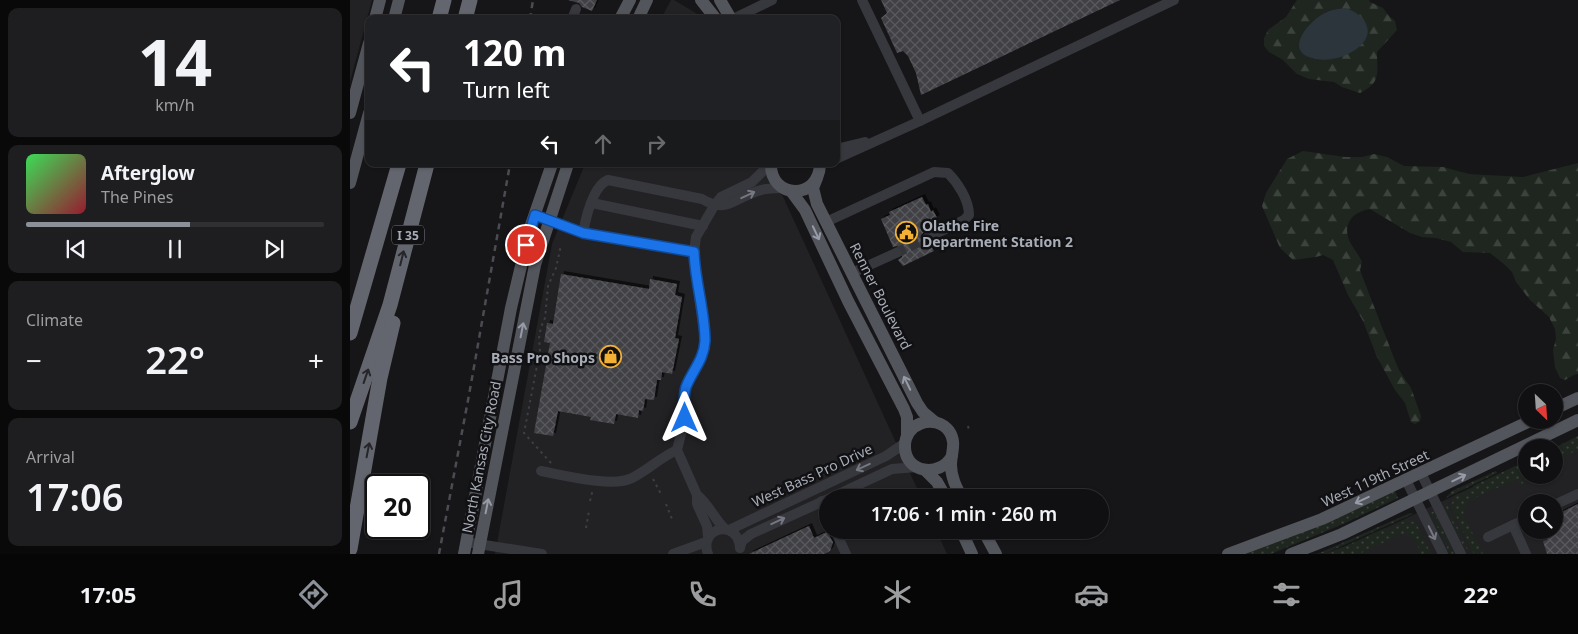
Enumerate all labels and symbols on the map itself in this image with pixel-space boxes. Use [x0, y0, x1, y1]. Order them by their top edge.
one-way arrow [740, 189, 755, 199]
place label: Olathe Fire Department Station 2 [922, 216, 1073, 251]
public building icon: Olathe Fire Department Station 2 [894, 221, 918, 245]
pin [505, 224, 547, 266]
one-way arrow [812, 225, 821, 240]
road number: I 35 [392, 226, 424, 244]
street label: Renner Boulevard [846, 239, 916, 353]
one-way arrow [398, 251, 407, 267]
one-way arrow [518, 322, 527, 338]
shop icon: Bass Pro Shops [599, 345, 623, 369]
place label: Bass Pro Shops [491, 348, 595, 367]
one-way arrow [362, 368, 371, 384]
one-way arrow [902, 376, 911, 391]
street label: North Kansas City Road [457, 379, 505, 535]
north arrow [1518, 384, 1562, 429]
position arrow [658, 391, 710, 443]
street label: West Bass Pro Drive [749, 439, 875, 511]
one-way arrow [364, 442, 373, 458]
street label: West 119th Street [1318, 445, 1432, 511]
one-way arrow [856, 463, 871, 472]
one-way arrow [1451, 472, 1466, 482]
speed limit sign: 20 [365, 474, 430, 539]
one-way arrow [1355, 496, 1370, 506]
one-way arrow [483, 499, 492, 515]
one-way arrow [770, 516, 785, 526]
one-way arrow [1428, 525, 1437, 540]

